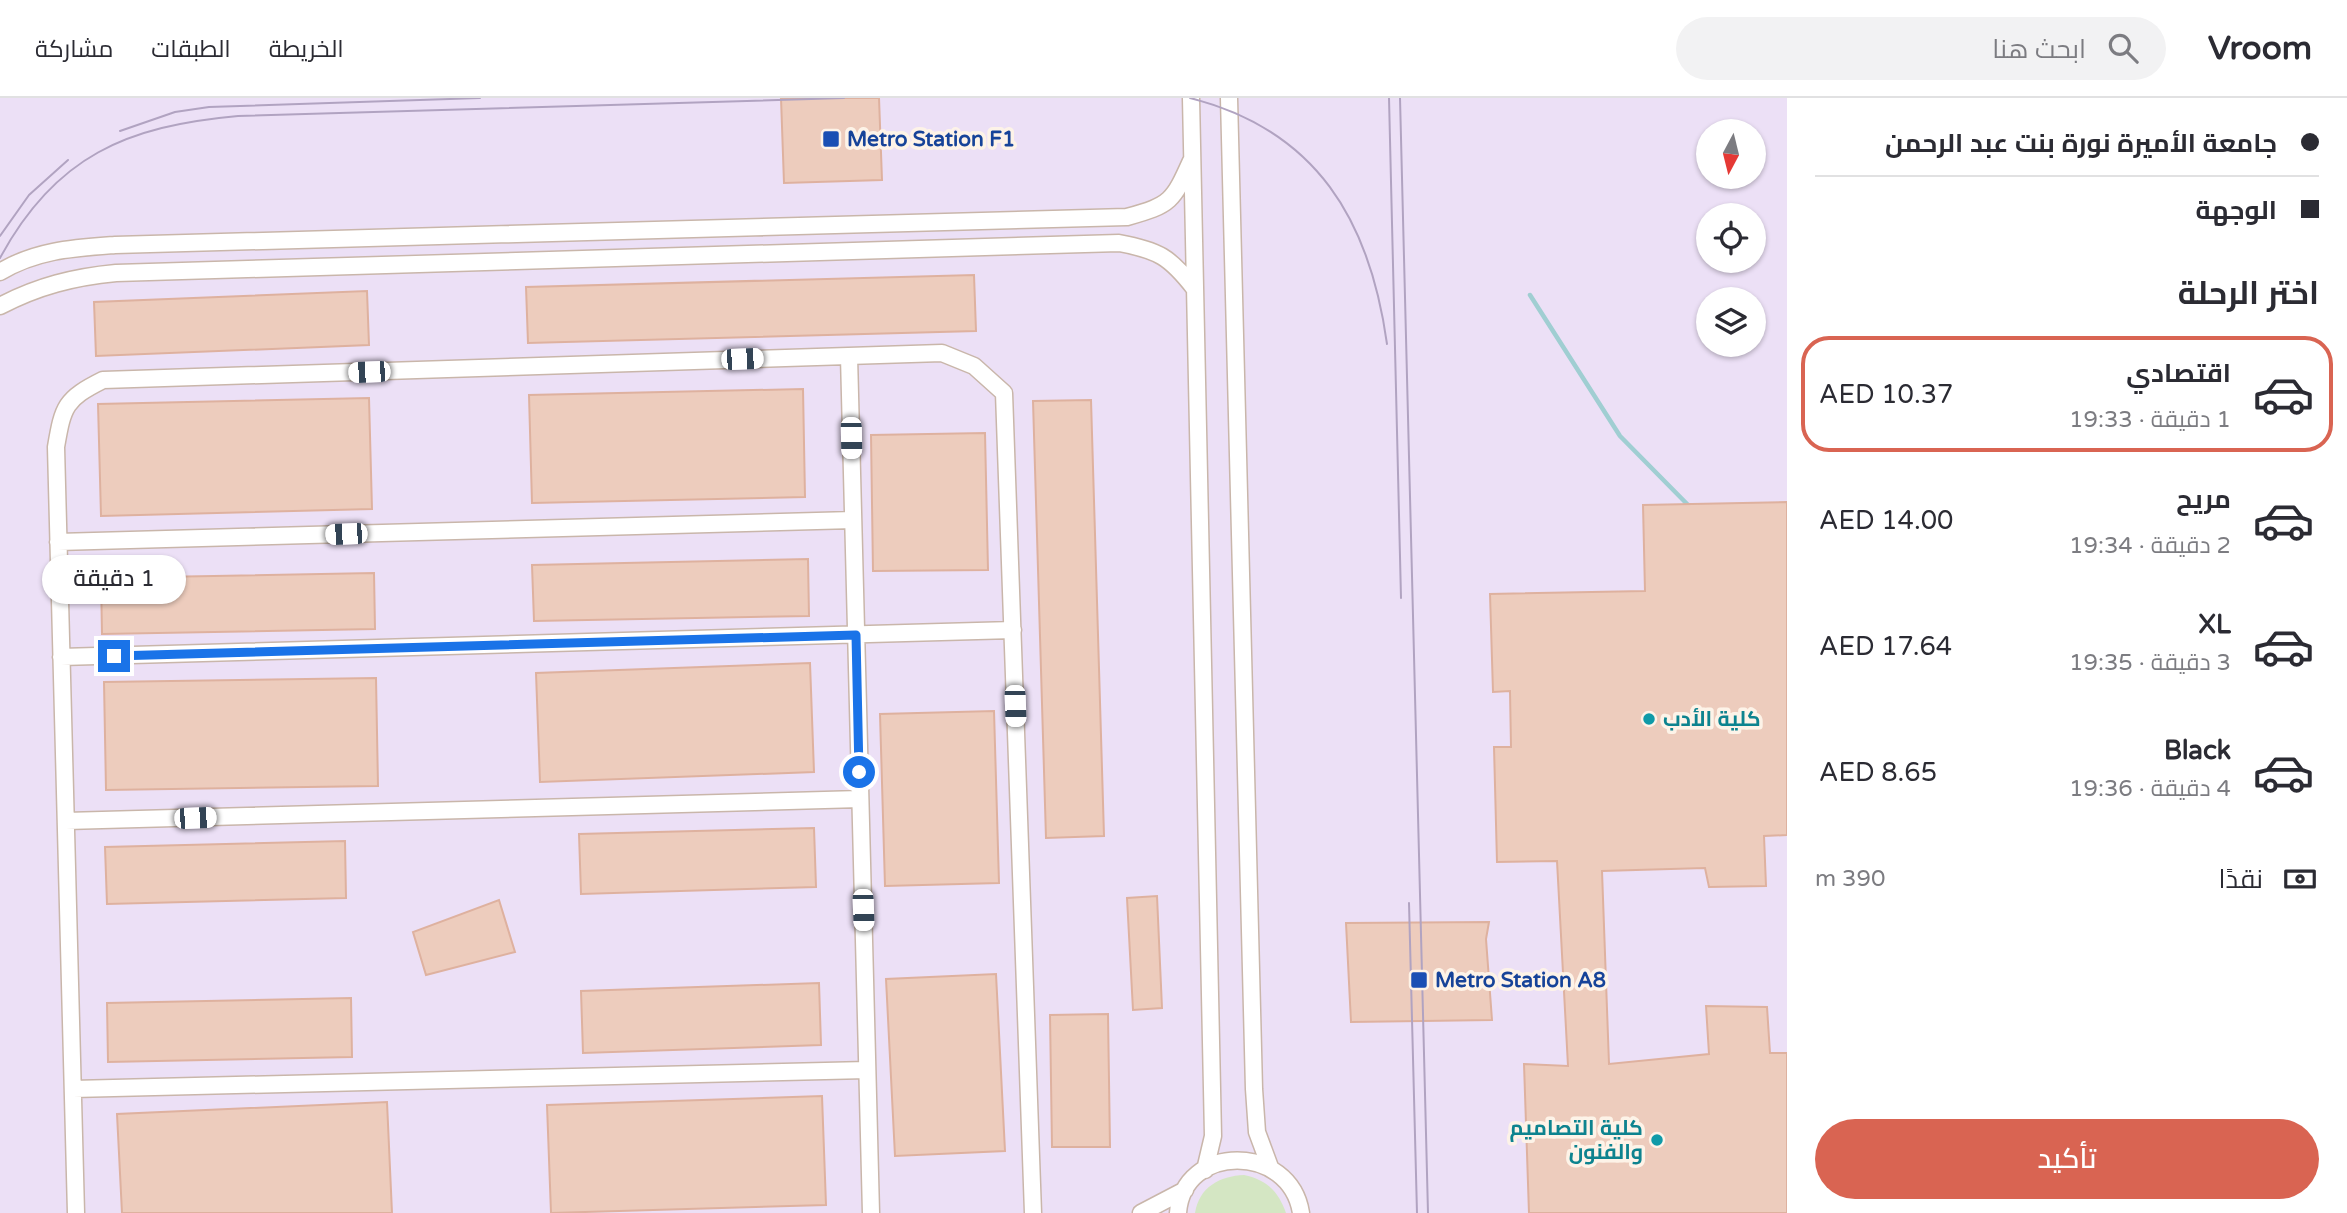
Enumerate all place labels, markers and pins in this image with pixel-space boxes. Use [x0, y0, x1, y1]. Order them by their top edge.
place label: Metro Station F1 [847, 127, 1015, 152]
marker: Metro Station F1 [821, 129, 841, 149]
place label: كلية الأدب [1663, 707, 1761, 732]
marker: كلية الأدب [1641, 711, 1657, 727]
place label: Metro Station A8 [1435, 968, 1606, 993]
marker: Metro Station A8 [1409, 970, 1429, 990]
place label: كلية التصاميم والفنون [1510, 1116, 1643, 1165]
marker: كلية التصاميم والفنون [1649, 1132, 1665, 1148]

